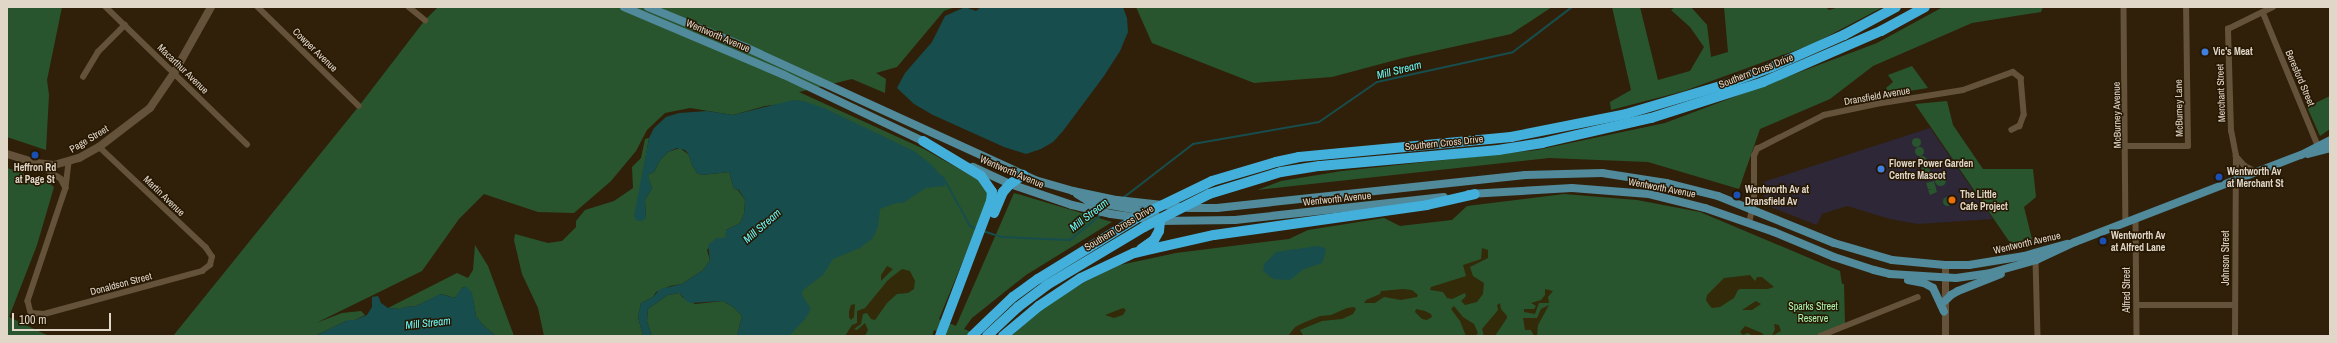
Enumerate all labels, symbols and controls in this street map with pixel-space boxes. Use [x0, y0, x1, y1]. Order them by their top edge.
street label: Wentworth Avenue [684, 17, 752, 55]
street label: Cowper Avenue [290, 25, 340, 75]
street label: Macarthur Avenue [155, 41, 211, 97]
place label: Vic's Meat [2213, 46, 2253, 58]
marker: Vic's Meat [2200, 47, 2210, 57]
street label: Beresford Street [2283, 48, 2317, 108]
street label: Southern Cross Drive [1717, 51, 1795, 91]
water label: Mill Stream [1375, 58, 1423, 82]
street label: Merchant Street [2214, 64, 2228, 122]
street label: McBurney Lane [2172, 79, 2186, 137]
street label: McBurney Avenue [2110, 81, 2124, 149]
street label: Dransfield Avenue [1843, 84, 1911, 108]
street label: Page Street [67, 123, 111, 155]
street label: Southern Cross Drive [1404, 133, 1484, 153]
marker: Heffron Rd at Page St [30, 150, 40, 160]
street label: Wentworth Avenue [978, 153, 1046, 191]
place label: Flower Power Garden Centre Mascot [1889, 157, 1973, 180]
place label: Heffron Rd at Page St [14, 161, 56, 184]
marker: Flower Power Garden Centre Mascot [1876, 164, 1886, 174]
place label: Wentworth Av at Merchant St [2227, 165, 2283, 188]
marker: Wentworth Av at Merchant St [2214, 172, 2224, 182]
street label: Martin Avenue [141, 173, 187, 219]
street label: Wentworth Avenue [1627, 176, 1697, 200]
place label: Wentworth Av at Dransfield Av [1745, 183, 1809, 206]
place label: The Little Cafe Project [1960, 188, 2008, 212]
street label: Wentworth Avenue [1302, 189, 1372, 209]
marker: Wentworth Av at Dransfield Av [1732, 190, 1742, 200]
marker: The Little Cafe Project [1947, 195, 1957, 205]
water label: Mill Stream [1067, 196, 1111, 234]
street label: Southern Cross Drive [1082, 203, 1156, 253]
water label: Mill Stream [740, 206, 784, 246]
street label: Wentworth Avenue [1992, 229, 2062, 257]
place label: Wentworth Av at Alfred Lane [2111, 229, 2166, 252]
street label: Johnson Street [2220, 230, 2232, 286]
marker: Wentworth Av at Alfred Lane [2098, 236, 2108, 246]
street label: Alfred Street [2121, 267, 2133, 313]
street label: Donaldson Street [89, 270, 153, 298]
park label: Sparks Street Reserve [1788, 300, 1838, 324]
scale bar [14, 305, 113, 331]
text: 100 m [19, 312, 46, 328]
water label: Mill Stream [405, 314, 451, 332]

